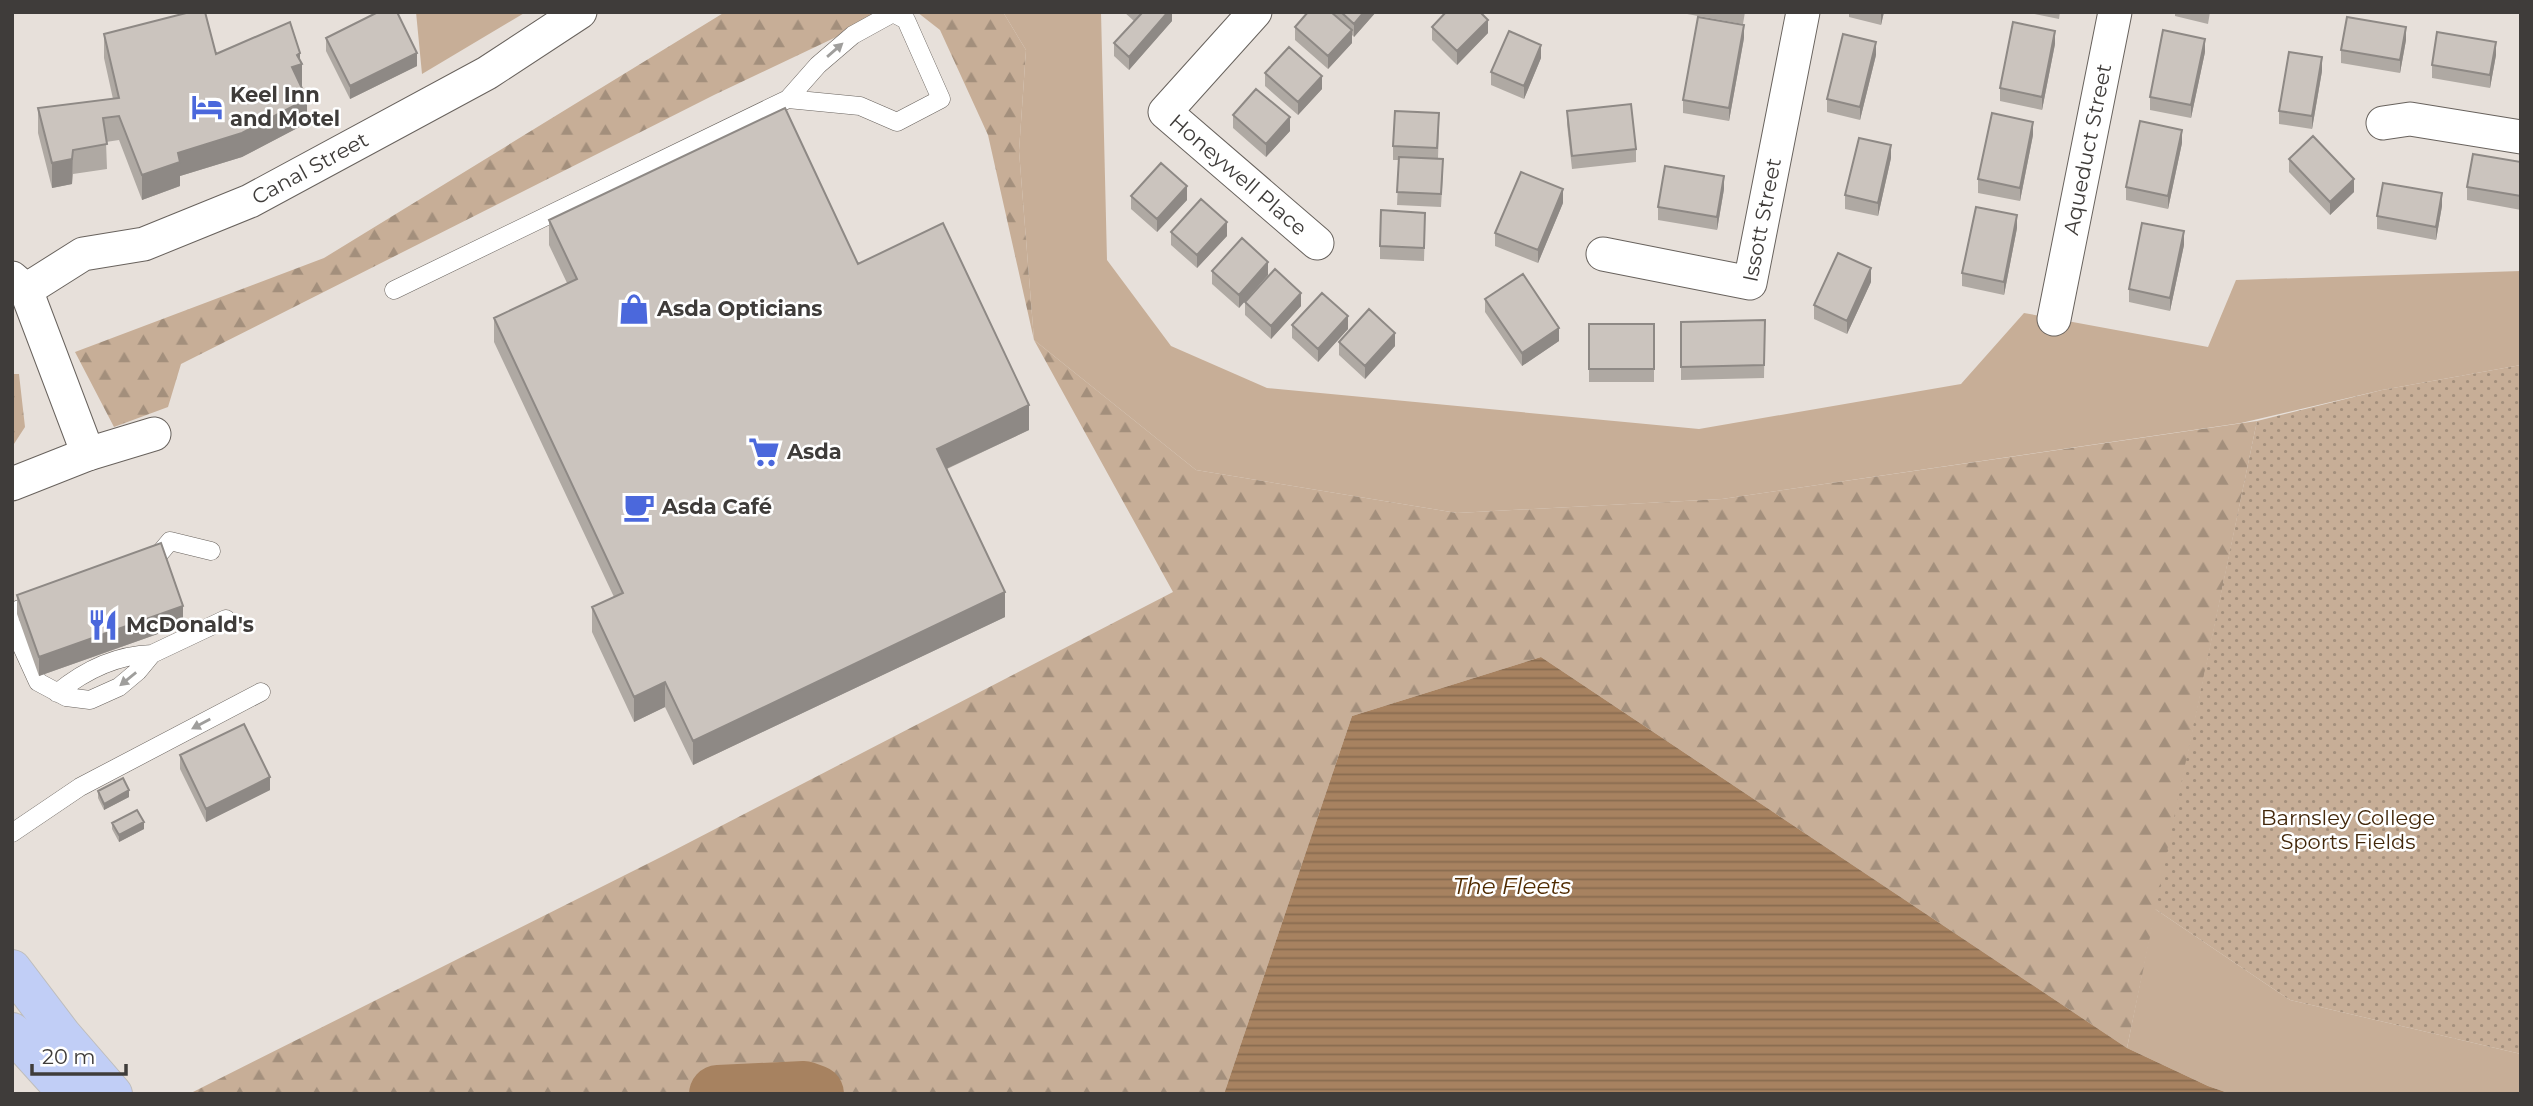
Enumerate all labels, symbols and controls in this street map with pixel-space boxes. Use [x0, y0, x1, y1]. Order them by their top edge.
one-way arrow [826, 42, 844, 58]
street label: Aqueduct Street [2058, 61, 2116, 237]
place label: Keel Inn and Motel [230, 82, 340, 131]
hotel icon: Keel Inn and Motel [190, 90, 224, 124]
street label: Honeywell Place [1165, 109, 1312, 241]
street label: Canal Street [247, 127, 372, 210]
street label: Issott Street [1737, 156, 1786, 284]
shop icon: Asda Opticians [617, 292, 651, 326]
place label: Asda Opticians [656, 296, 823, 321]
supermarket icon: Asda [747, 435, 781, 469]
place label: Asda [786, 439, 842, 464]
cafe icon: Asda Café [622, 490, 656, 524]
place label: Asda Café [661, 494, 772, 519]
restaurant icon: McDonald's [86, 608, 120, 642]
place label: McDonald's [126, 612, 254, 637]
one-way arrow [120, 672, 138, 687]
one-way arrow [191, 718, 211, 730]
park label: Barnsley College Sports Fields [2261, 805, 2435, 854]
water label: The Fleets [1453, 872, 1571, 900]
scale bar [32, 1032, 126, 1076]
text: 20 m [42, 1044, 96, 1069]

